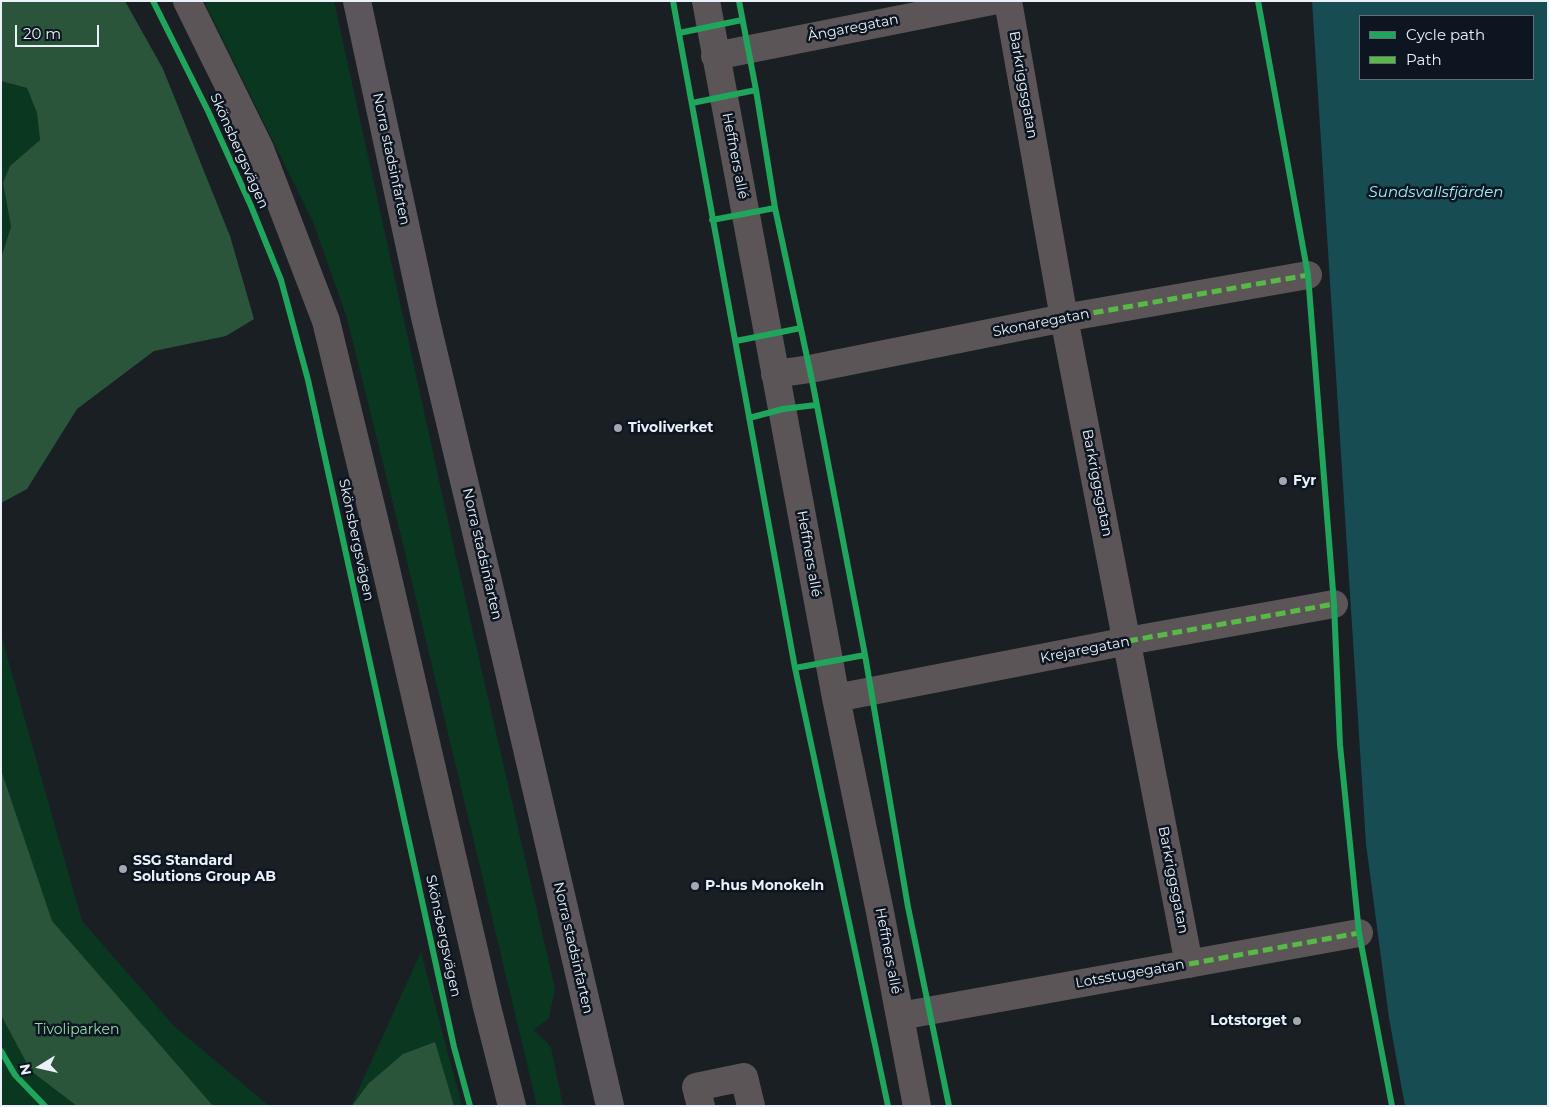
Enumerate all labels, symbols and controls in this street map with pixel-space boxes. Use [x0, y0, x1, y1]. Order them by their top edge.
street label: Ångaregatan [806, 11, 900, 45]
scale bar [18, 15, 101, 47]
legend [1359, 15, 1534, 80]
text: 20 m [23, 24, 61, 43]
text: Cycle path [1406, 25, 1485, 44]
street label: Barkriggsgatan [1005, 30, 1041, 140]
text: Path [1406, 50, 1442, 69]
street label: Skönsbergsvägen [206, 91, 272, 211]
street label: Norra stadsinfarten [369, 91, 413, 227]
street label: Heffners allé [718, 111, 752, 201]
water label: Sundsvallsfjärden [1369, 184, 1503, 202]
street label: Skonaregatan [991, 305, 1091, 341]
place label: Tivoliverket [628, 420, 713, 436]
marker: Tivoliverket [612, 422, 624, 434]
street label: Barkriggsgatan [1078, 428, 1116, 538]
place label: Fyr [1293, 473, 1316, 489]
marker: Fyr [1277, 475, 1289, 487]
street label: Skönsbergsvägen [335, 477, 377, 603]
street label: Norra stadsinfarten [459, 486, 505, 622]
street label: Heffners allé [793, 509, 825, 599]
street label: Krejaregatan [1039, 633, 1131, 667]
street label: Barkriggsgatan [1154, 825, 1192, 935]
place label: SSG Standard Solutions Group AB [133, 853, 276, 886]
marker: SSG Standard Solutions Group AB [117, 863, 129, 875]
street label: Skönsbergsvägen [422, 873, 464, 999]
place label: P-hus Monokeln [705, 878, 824, 894]
street label: Norra stadsinfarten [550, 880, 596, 1016]
marker: P-hus Monokeln [689, 880, 701, 892]
street label: Heffners allé [871, 906, 905, 996]
street label: Lotsstugegatan [1074, 956, 1186, 992]
place label: Lotstorget [1210, 1013, 1287, 1029]
marker: Lotstorget [1291, 1015, 1303, 1027]
park label: Tivoliparken [35, 1022, 119, 1038]
north arrow [15, 1042, 65, 1092]
text: N [15, 1062, 35, 1077]

